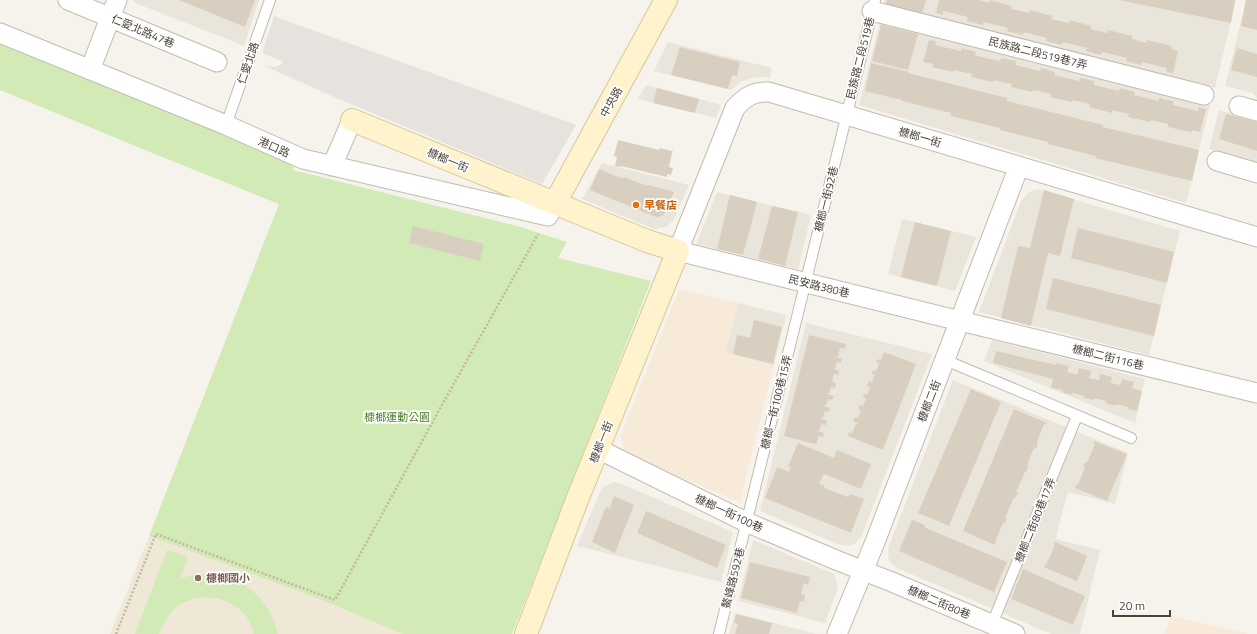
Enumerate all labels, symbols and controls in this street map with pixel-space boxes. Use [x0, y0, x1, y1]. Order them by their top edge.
street label: 仁愛北路47巷 [109, 10, 177, 52]
street label: 民族路二段519巷 [842, 15, 878, 101]
street label: 民族路二段519巷7弄 [987, 33, 1089, 73]
street label: 仁愛北路 [233, 40, 263, 86]
street label: 中央路 [596, 84, 626, 120]
street label: 槺榔一街 [897, 123, 943, 151]
street label: 港口路 [256, 133, 292, 161]
street label: 槺榔一街 [425, 144, 471, 176]
street label: 槺榔一街92巷 [810, 164, 842, 234]
place label: 早餐店 [644, 197, 677, 213]
marker: 早餐店 [631, 200, 641, 210]
street label: 民安路380巷 [787, 271, 851, 301]
street label: 槺榔二街116巷 [1070, 340, 1146, 374]
street label: 槺榔一街100巷15弄 [757, 353, 795, 451]
street label: 槺榔二街 [914, 378, 944, 424]
park label: 槺榔運動公園 [364, 409, 430, 425]
street label: 槺榔一街 [585, 419, 617, 465]
street label: 槺榔二街80巷17弄 [1011, 475, 1059, 565]
street label: 槺榔一街100巷 [692, 490, 766, 536]
street label: 鰲峰路592巷 [718, 546, 748, 610]
place label: 槺榔國小 [206, 570, 250, 586]
marker: 槺榔國小 [193, 573, 203, 583]
street label: 槺榔二街80巷 [905, 581, 973, 623]
scale bar [1113, 592, 1170, 618]
text: 20 m [1119, 596, 1145, 615]

